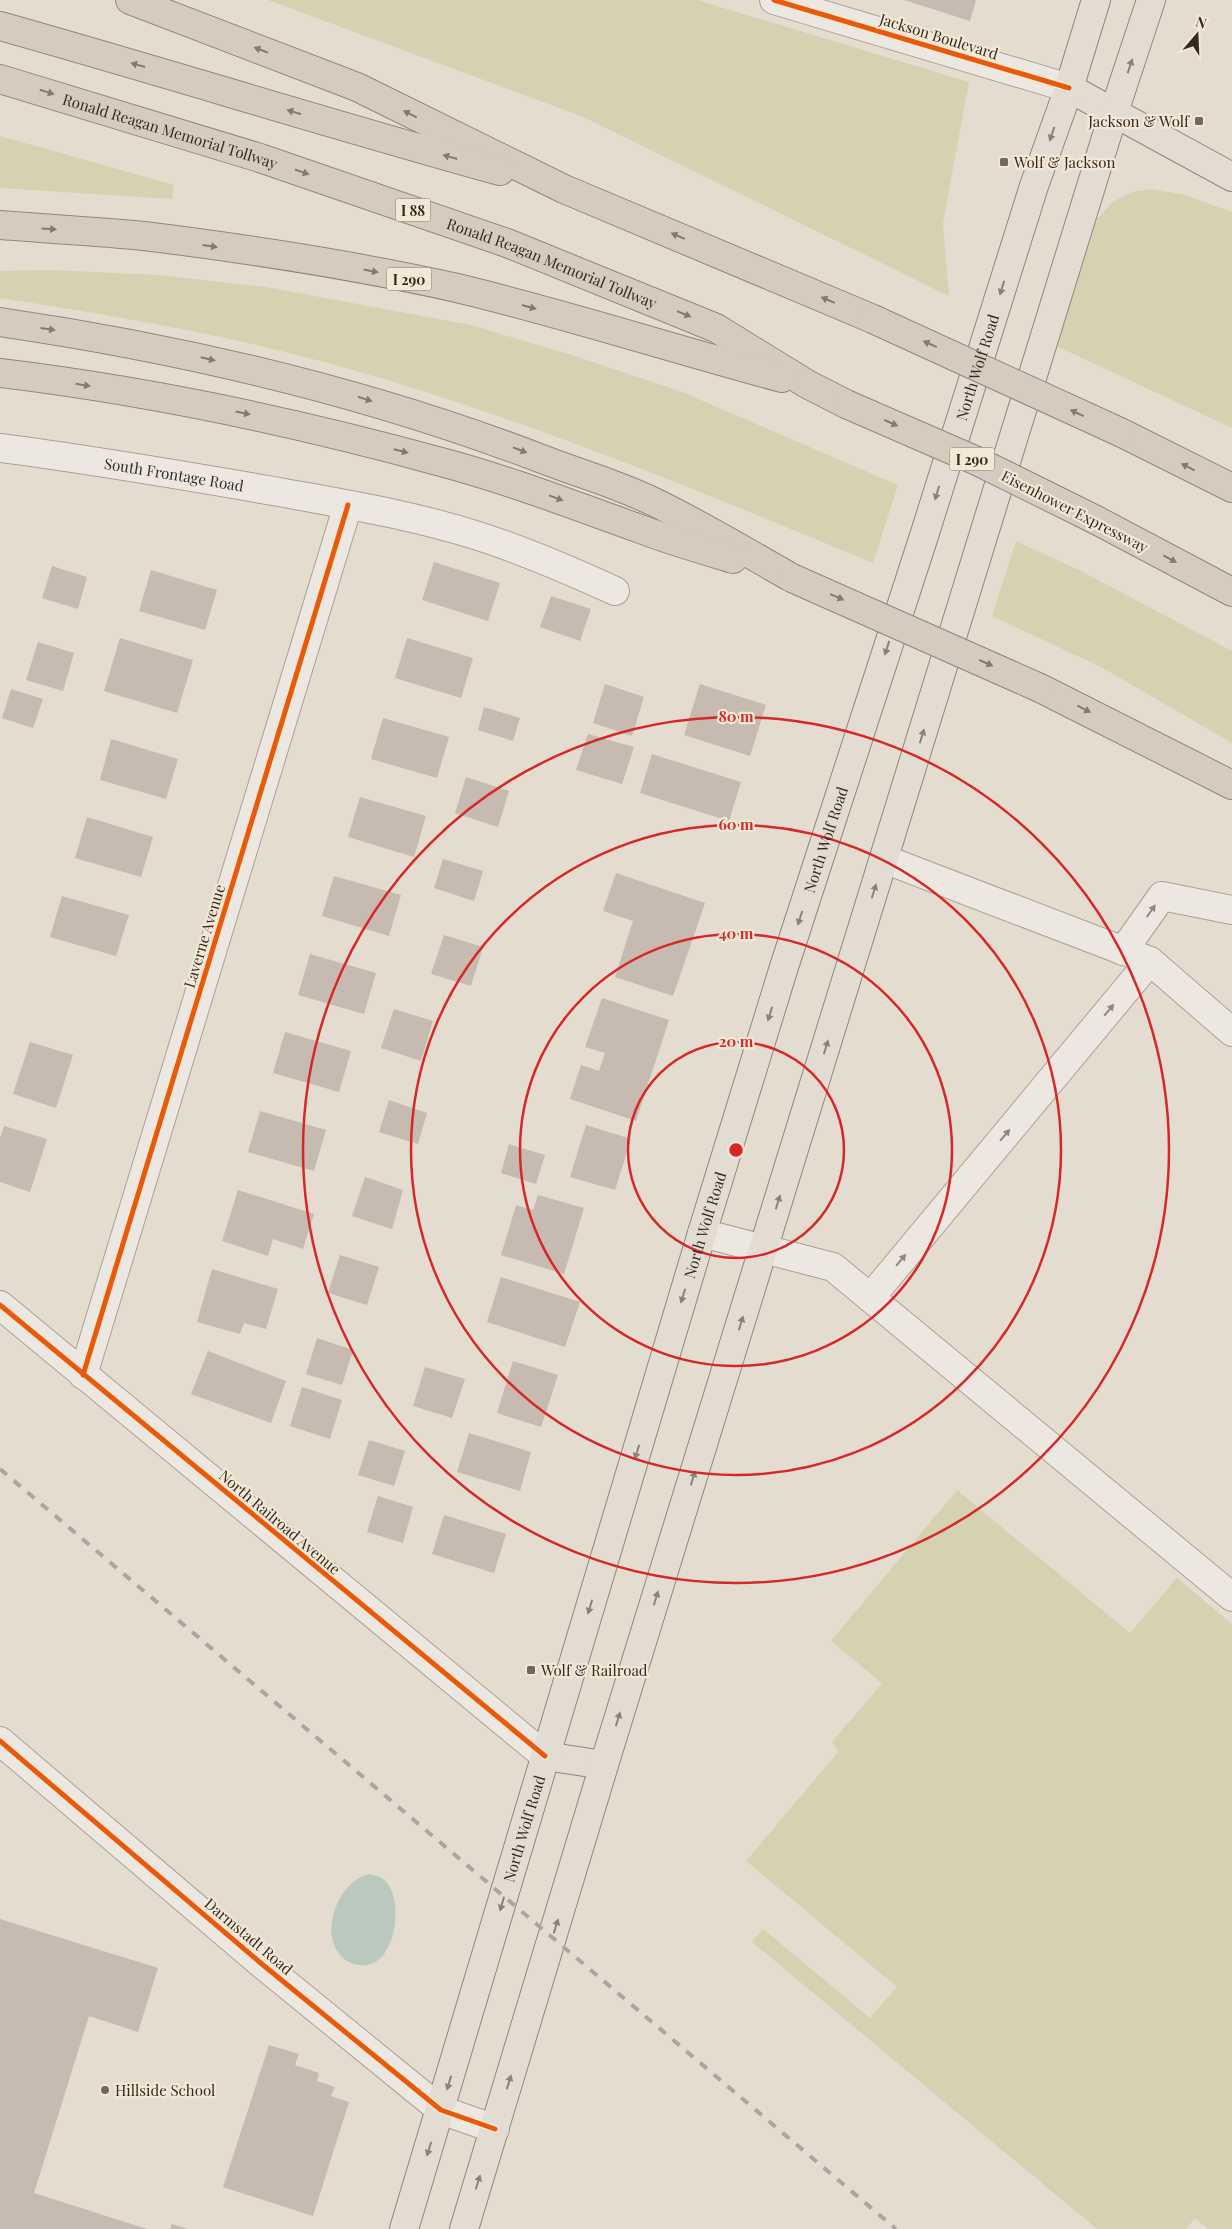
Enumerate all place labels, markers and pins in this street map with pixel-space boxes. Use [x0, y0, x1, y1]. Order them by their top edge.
place label: Jackson & Wolf [1087, 111, 1190, 131]
marker: Jackson & Wolf [1193, 115, 1205, 127]
place label: Wolf & Jackson [1013, 152, 1115, 172]
marker: Wolf & Jackson [998, 156, 1010, 168]
centre of rings [727, 1141, 745, 1159]
place label: Wolf & Railroad [540, 1660, 648, 1680]
marker: Wolf & Railroad [525, 1664, 537, 1676]
place label: Hillside School [115, 2080, 215, 2100]
marker: Hillside School [99, 2084, 111, 2096]

